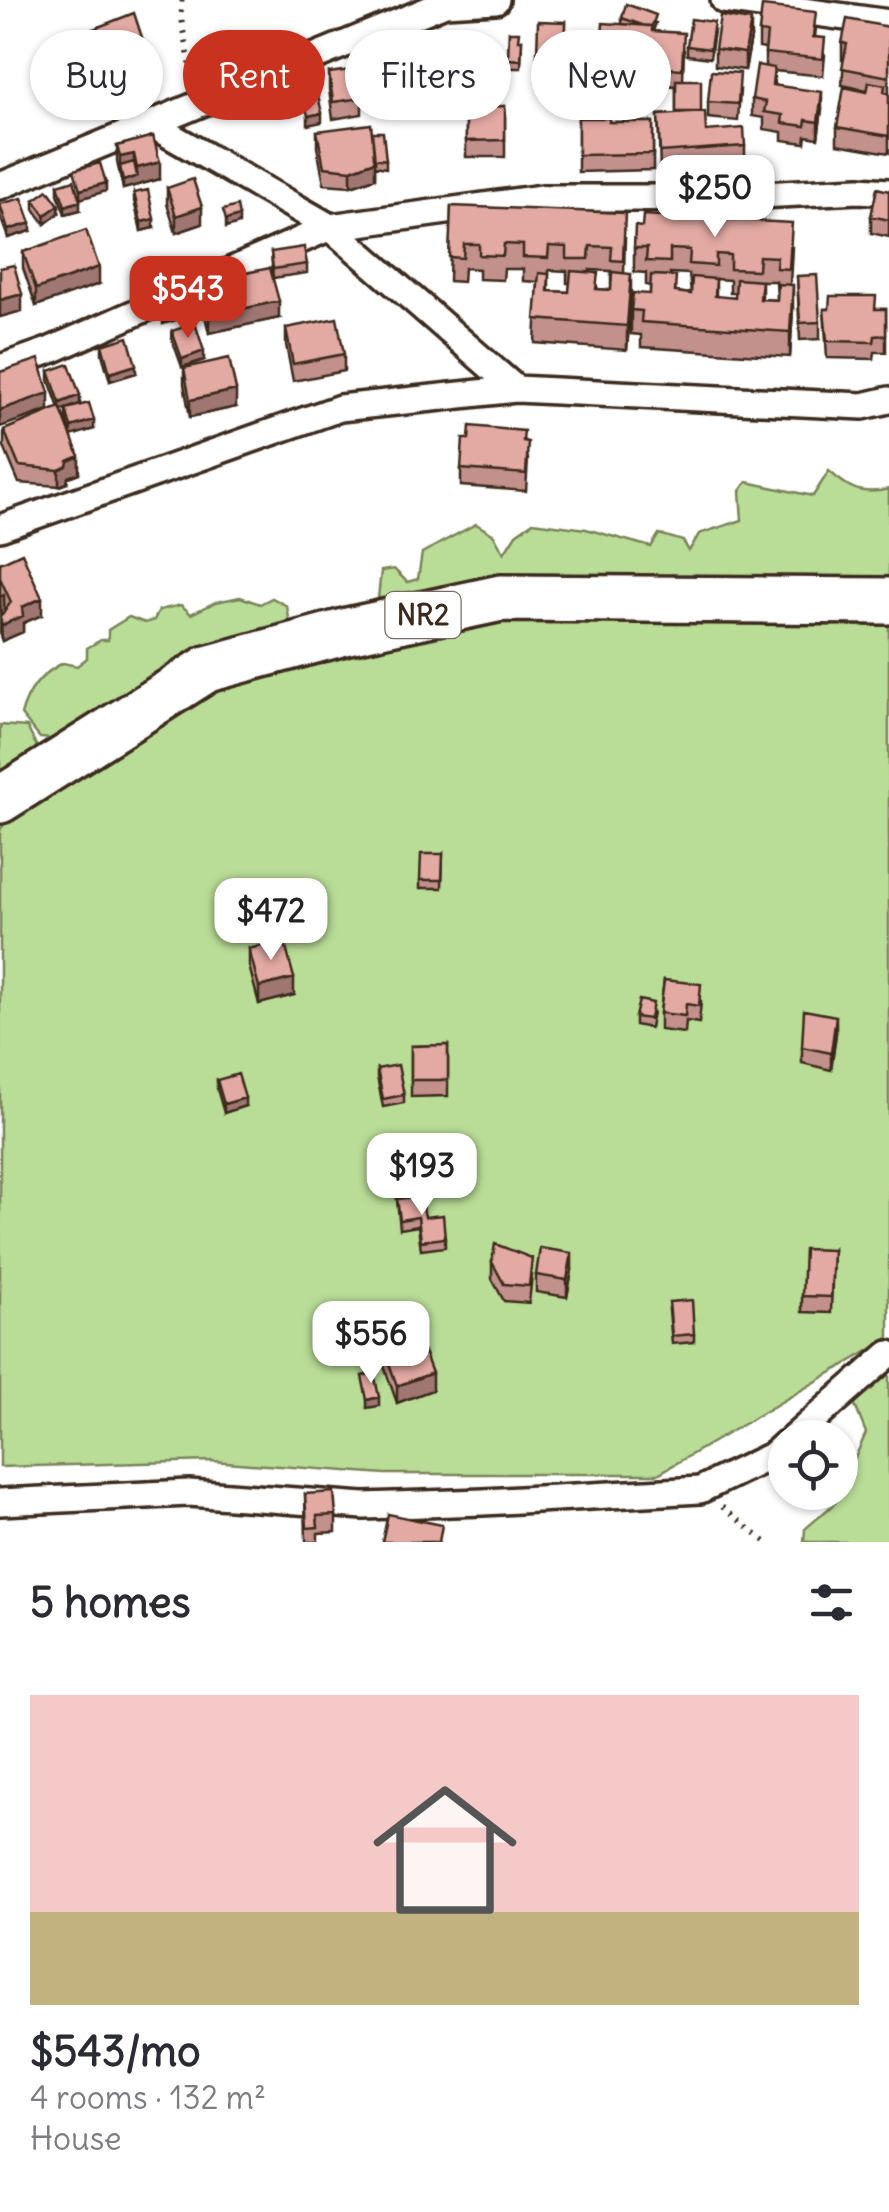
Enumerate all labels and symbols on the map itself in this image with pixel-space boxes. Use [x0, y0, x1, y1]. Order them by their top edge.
pin: $250 [656, 155, 774, 240]
pin: $543 [129, 256, 247, 341]
road number: NR2 [386, 592, 460, 638]
pin: $472 [212, 878, 330, 963]
pin: $193 [363, 1133, 481, 1218]
pin: $556 [312, 1301, 430, 1386]

